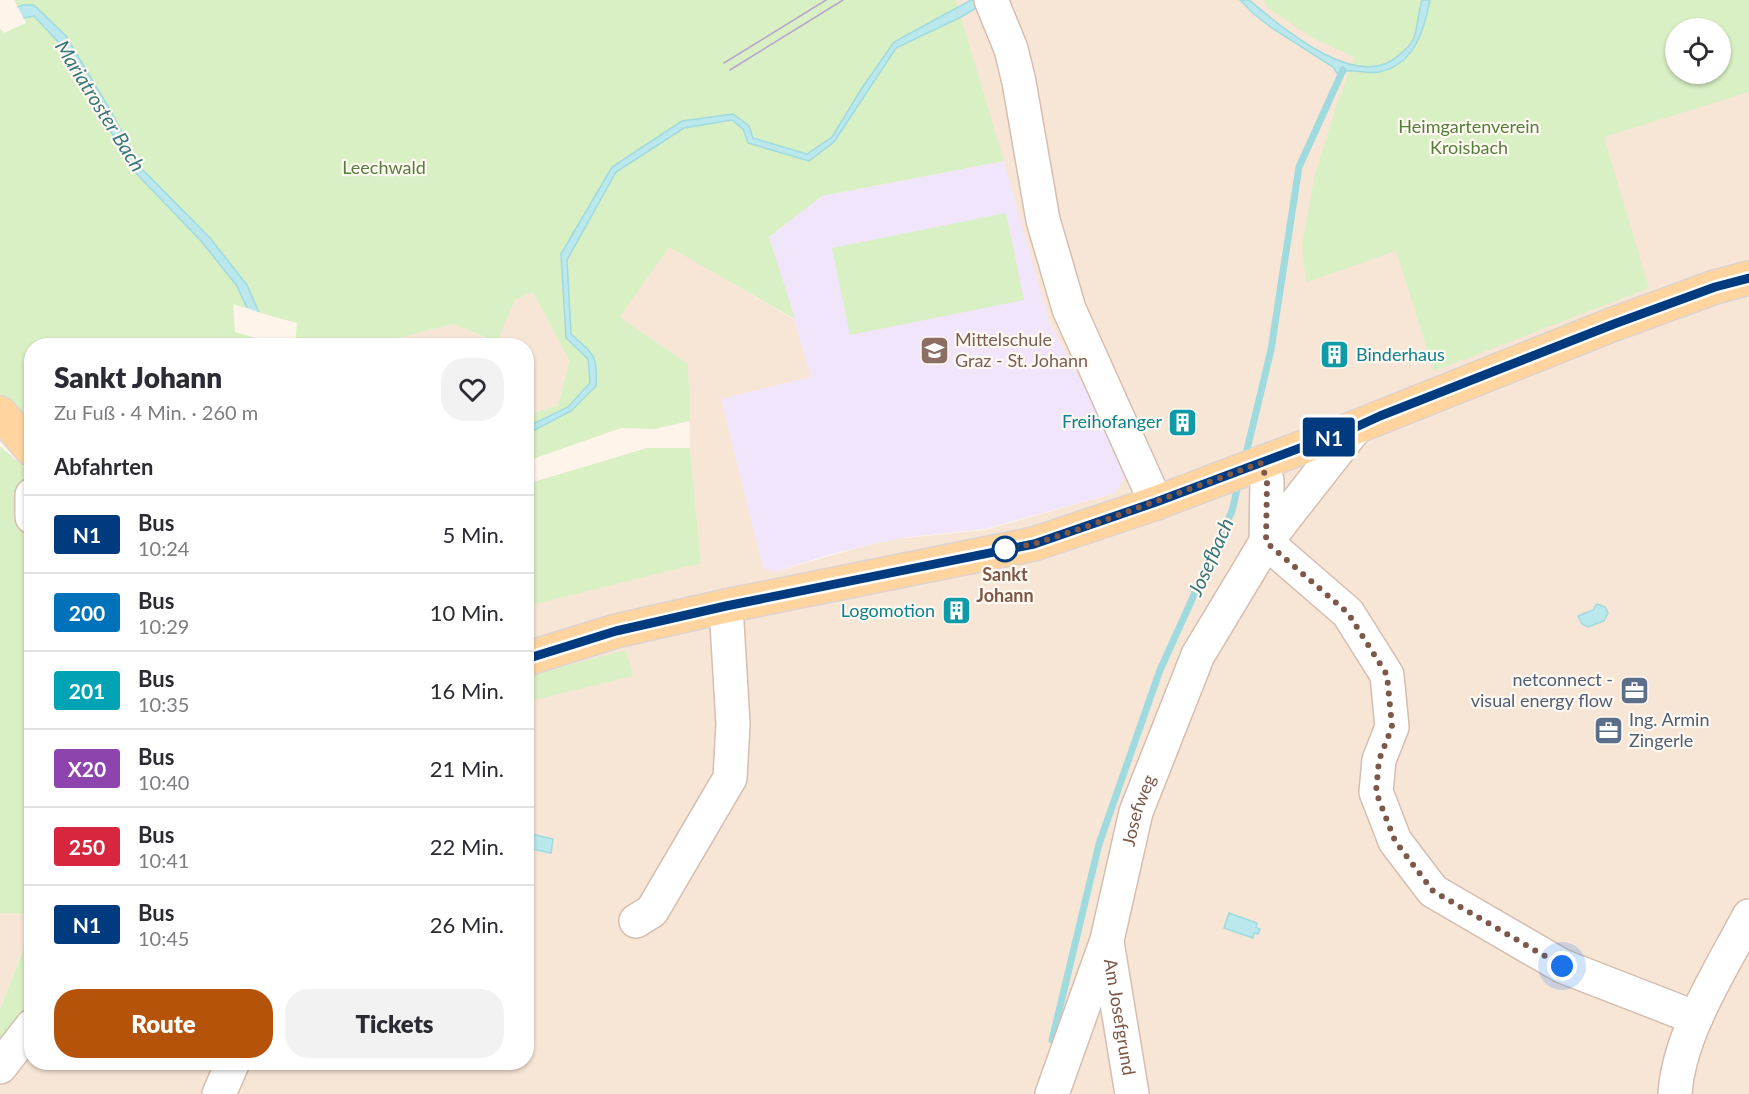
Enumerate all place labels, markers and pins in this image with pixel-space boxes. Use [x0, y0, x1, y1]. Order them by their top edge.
place label: Mittelschule Graz - St. Johann [955, 328, 1088, 371]
school or university icon: Mittelschule Graz - St. Johann [918, 334, 950, 366]
building icon: Binderhaus [1319, 339, 1351, 371]
place label: Binderhaus [1356, 343, 1445, 365]
building icon: Freihofanger [1167, 406, 1199, 438]
place label: Freihofanger [1062, 410, 1162, 432]
marker: Sankt Johann [992, 536, 1018, 562]
place label: Sankt Johann [976, 563, 1034, 606]
building icon: Logomotion [940, 595, 972, 627]
place label: Logomotion [841, 599, 935, 621]
place label: netconnect - visual energy flow [1471, 668, 1613, 711]
office icon: netconnect - visual energy flow [1618, 674, 1650, 706]
place label: Ing. Armin Zingerle [1629, 708, 1709, 751]
office icon: Ing. Armin Zingerle [1592, 714, 1624, 746]

